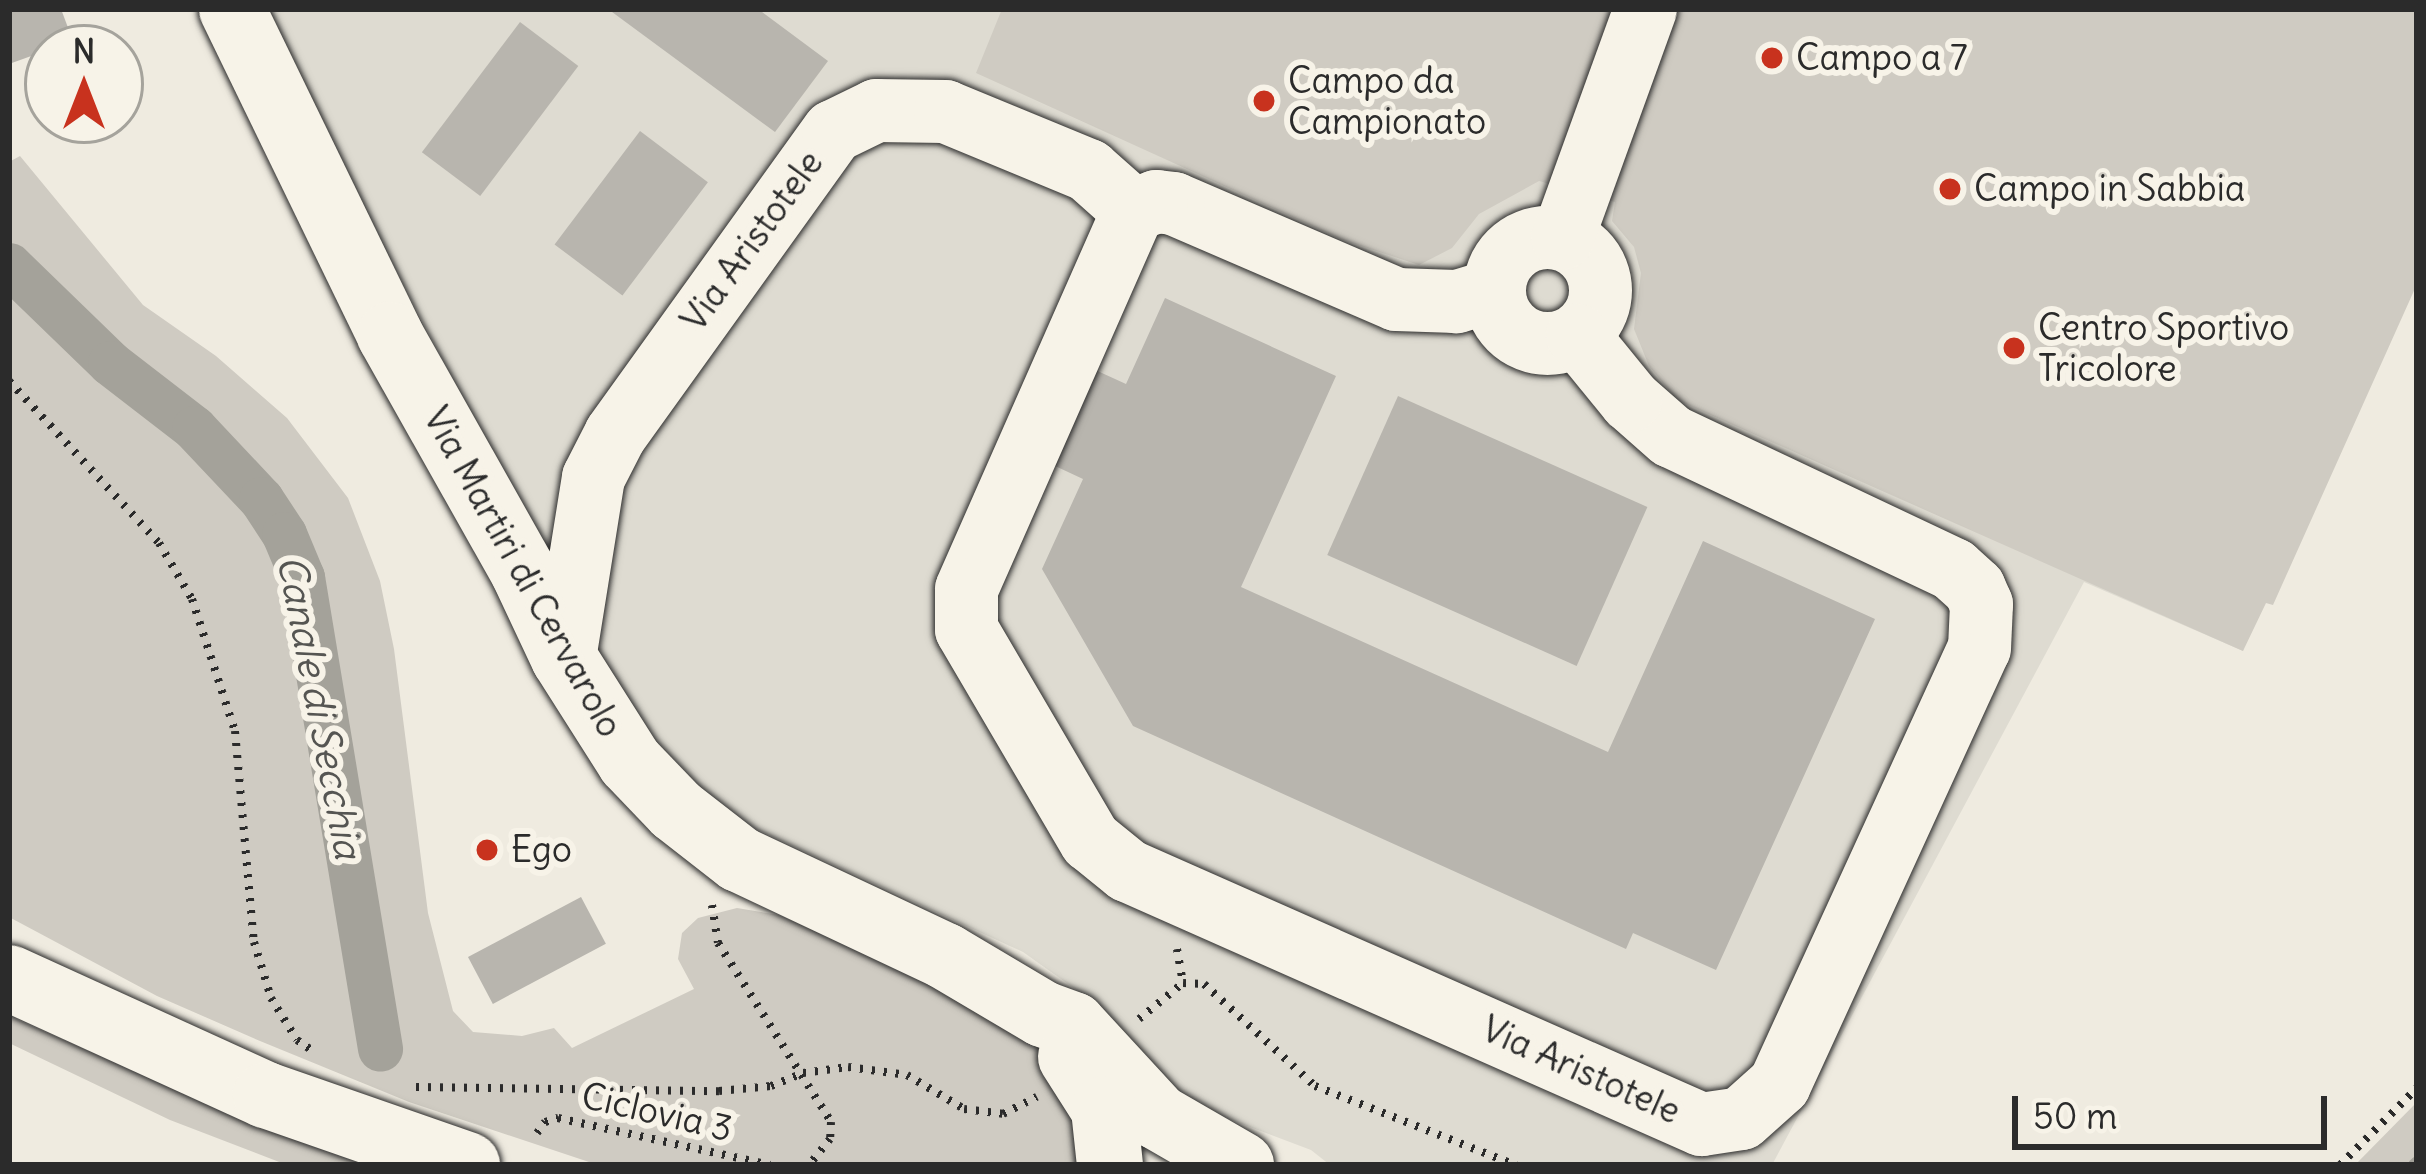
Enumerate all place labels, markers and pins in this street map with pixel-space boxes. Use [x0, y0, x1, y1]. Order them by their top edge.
place label: Campo a 7 [1796, 36, 1968, 80]
marker: Campo a 7 [1759, 45, 1785, 71]
place label: Campo da Campionato [1288, 58, 1486, 143]
marker: Campo da Campionato [1251, 88, 1277, 114]
place label: Campo in Sabbia [1974, 167, 2245, 211]
marker: Campo in Sabbia [1937, 176, 1963, 202]
place label: Centro Sportivo Tricolore [2038, 305, 2289, 390]
marker: Centro Sportivo Tricolore [2001, 335, 2027, 361]
place label: Ego [511, 828, 572, 872]
marker: Ego [474, 837, 500, 863]

